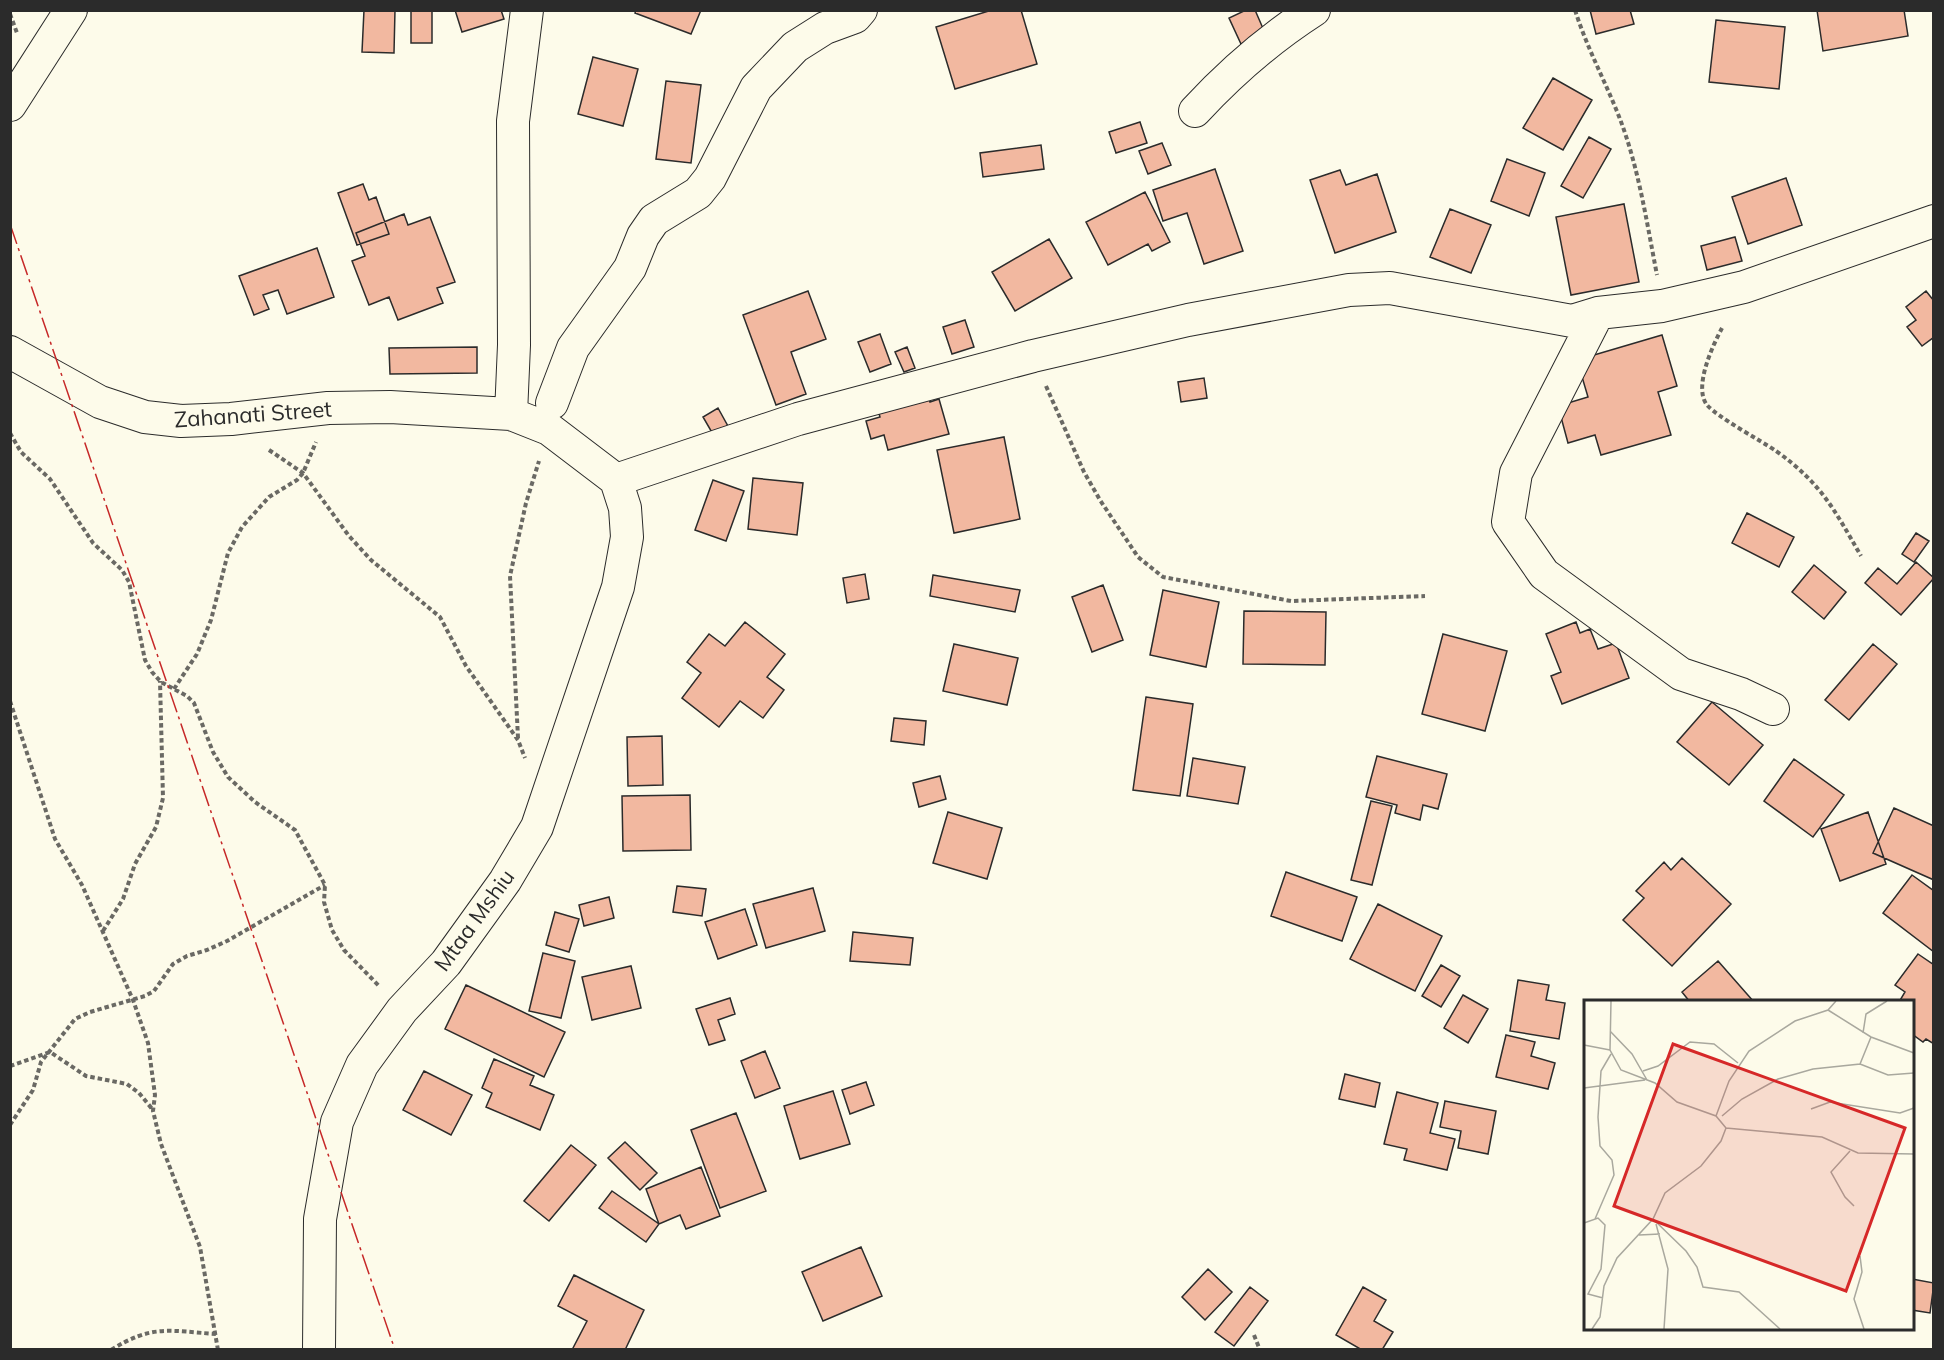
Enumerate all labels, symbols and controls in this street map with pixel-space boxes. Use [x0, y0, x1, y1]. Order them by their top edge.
street label: Zahanati Street [173, 395, 333, 433]
street label: Mtaa Mshiu [428, 863, 520, 977]
inset map [1584, 1000, 1914, 1330]

